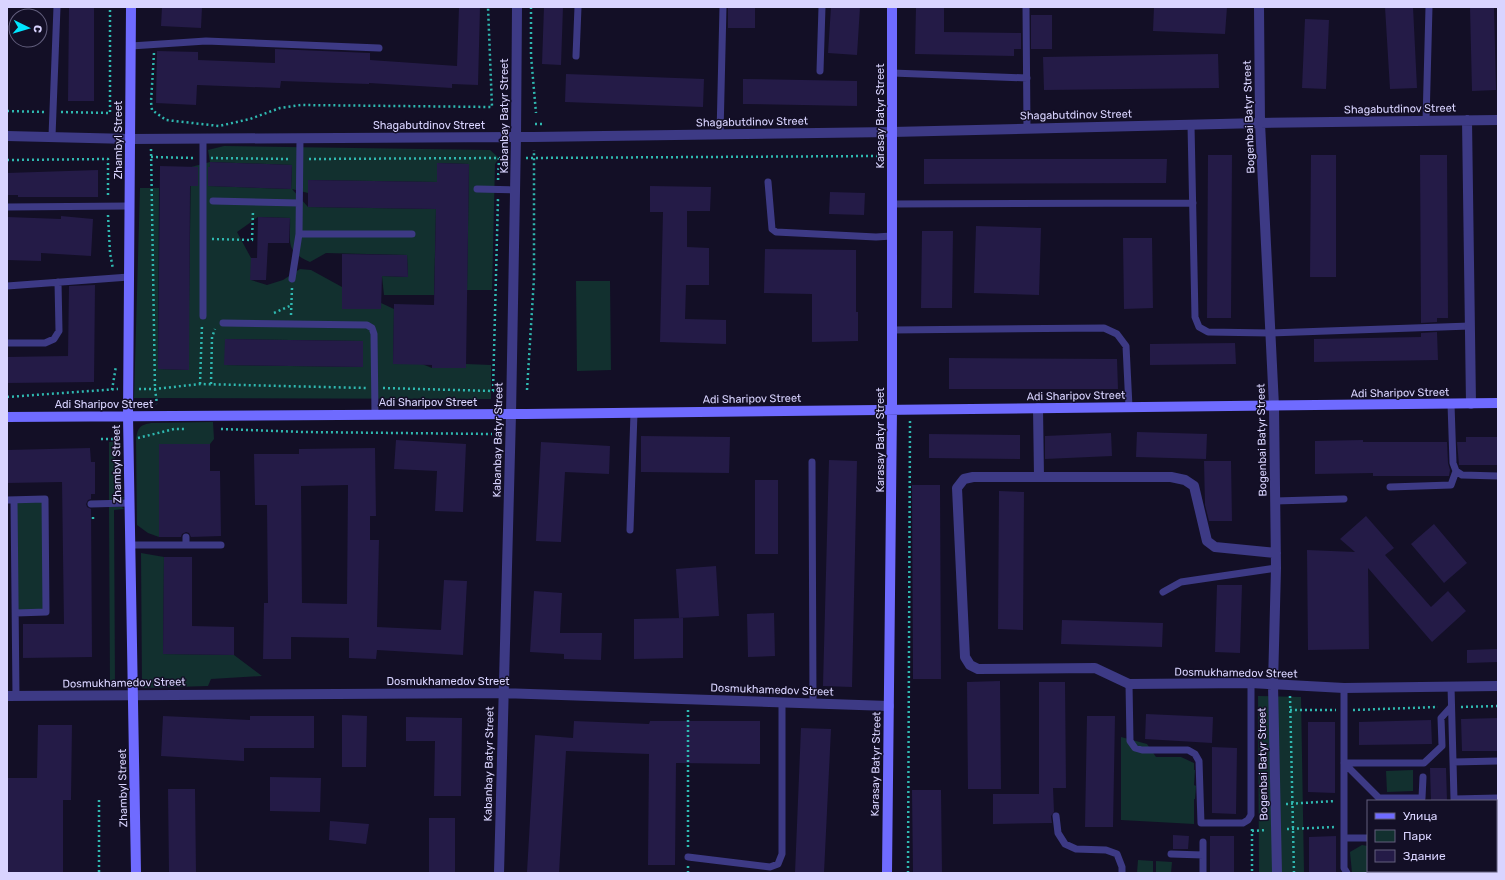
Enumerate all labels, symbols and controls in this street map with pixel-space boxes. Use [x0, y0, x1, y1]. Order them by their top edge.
north arrow [8, 8, 48, 48]
text: С [31, 24, 44, 34]
street label: Kabanbay Batyr Street [498, 58, 511, 174]
street label: Bogenbai Batyr Street [1241, 60, 1257, 174]
street label: Karasay Batyr Street [874, 63, 887, 168]
street label: Zhambyl Street [112, 100, 125, 179]
street label: Shagabutdinov Street [1344, 102, 1457, 116]
street label: Shagabutdinov Street [1020, 108, 1133, 122]
street label: Shagabutdinov Street [696, 115, 809, 129]
street label: Shagabutdinov Street [373, 119, 486, 132]
street label: Kabanbay Batyr Street [490, 382, 506, 498]
street label: Bogenbai Batyr Street [1255, 383, 1269, 497]
street label: Adi Sharipov Street [1351, 386, 1450, 400]
street label: Karasay Batyr Street [874, 387, 887, 492]
street label: Adi Sharipov Street [1027, 389, 1126, 403]
street label: Adi Sharipov Street [703, 392, 802, 406]
street label: Adi Sharipov Street [379, 396, 478, 409]
street label: Adi Sharipov Street [55, 398, 154, 411]
street label: Zhambyl Street [110, 424, 124, 503]
street label: Dosmukhamedov Street [1174, 665, 1298, 681]
street label: Dosmukhamedov Street [62, 675, 186, 691]
street label: Dosmukhamedov Street [386, 675, 510, 688]
street label: Dosmukhamedov Street [710, 681, 835, 699]
street label: Kabanbay Batyr Street [481, 706, 497, 822]
street label: Bogenbai Batyr Street [1256, 707, 1270, 821]
street label: Karasay Batyr Street [869, 711, 883, 817]
street label: Zhambyl Street [116, 748, 130, 827]
legend [1367, 800, 1497, 872]
text: Улица [1403, 809, 1437, 823]
text: Парк [1403, 829, 1432, 843]
text: Здание [1403, 849, 1446, 863]

